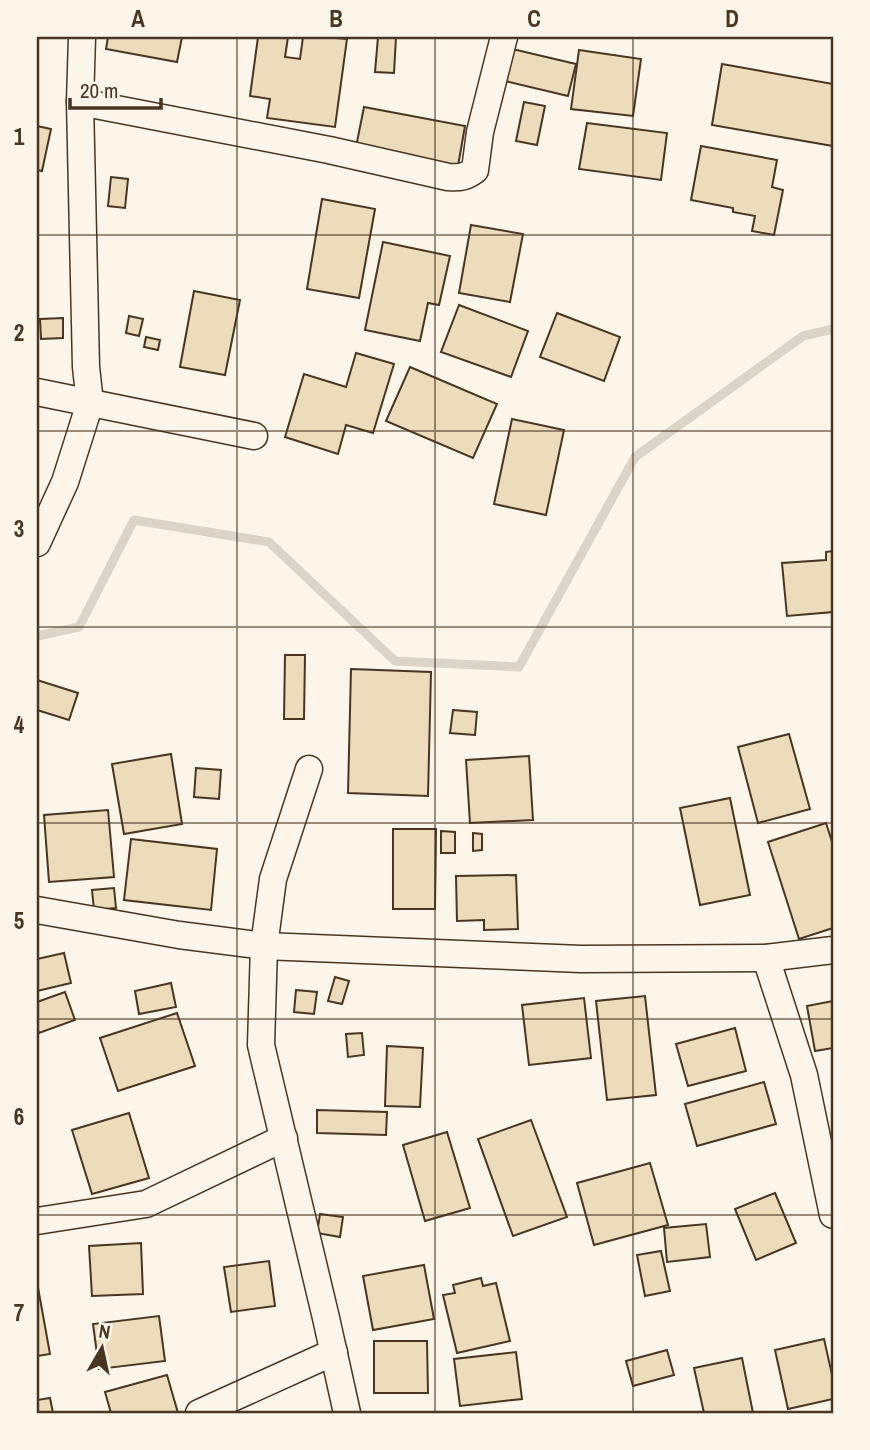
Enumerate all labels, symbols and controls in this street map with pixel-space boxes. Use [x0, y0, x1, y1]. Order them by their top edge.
text: A [131, 3, 145, 34]
text: B [329, 3, 343, 34]
text: C [527, 3, 541, 34]
text: D [725, 3, 739, 34]
scale bar [70, 66, 161, 110]
text: 20 m [80, 76, 118, 105]
text: 1 [14, 121, 25, 152]
text: 2 [14, 317, 24, 348]
text: 3 [14, 513, 24, 544]
text: 4 [14, 709, 25, 740]
text: 5 [14, 905, 24, 936]
text: 6 [14, 1101, 24, 1132]
text: 7 [14, 1297, 24, 1328]
north arrow [66, 1314, 136, 1384]
text: N [97, 1317, 112, 1345]

